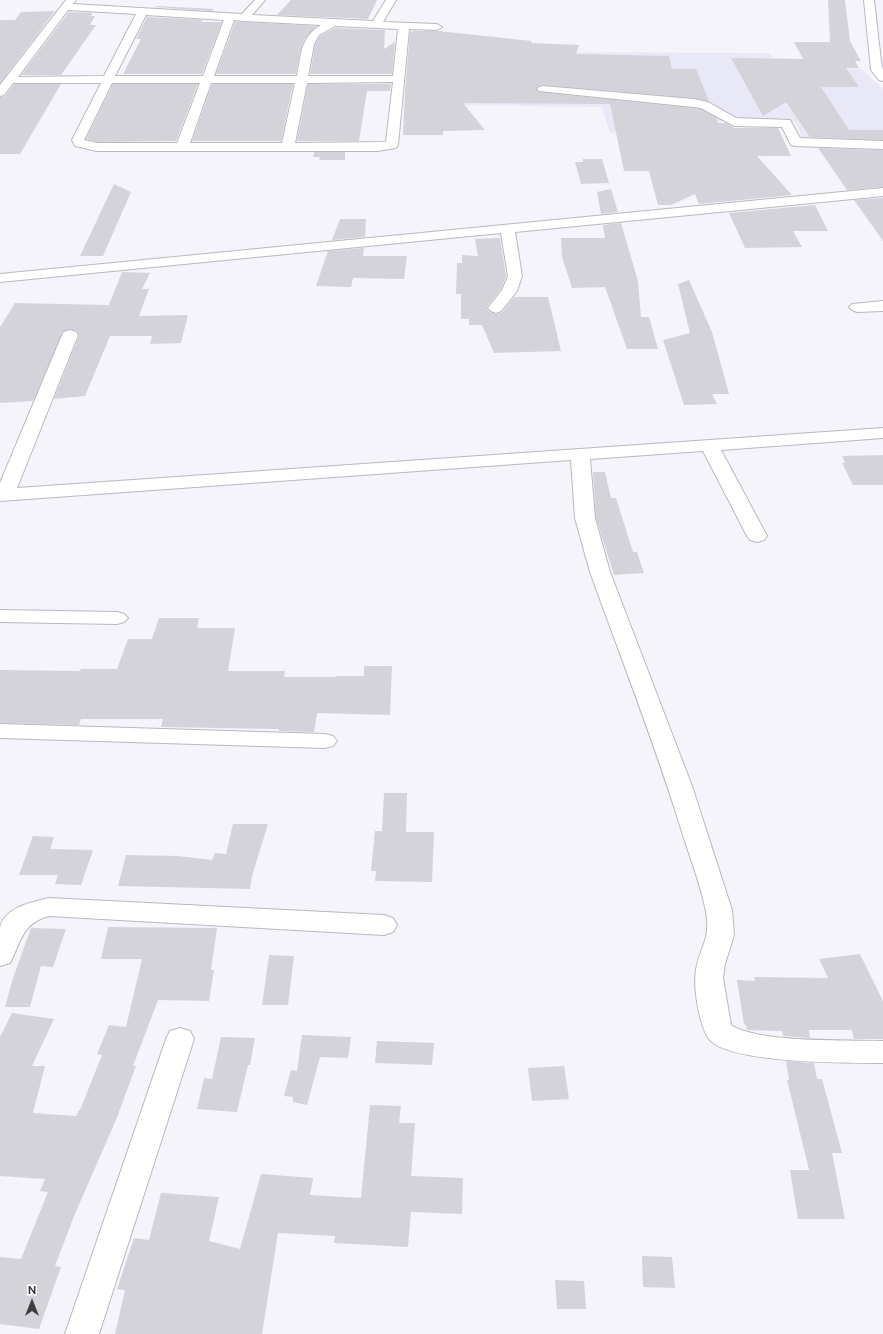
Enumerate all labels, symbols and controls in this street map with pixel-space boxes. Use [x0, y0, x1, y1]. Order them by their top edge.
north arrow [12, 1282, 52, 1322]
text: N [28, 1284, 36, 1296]

